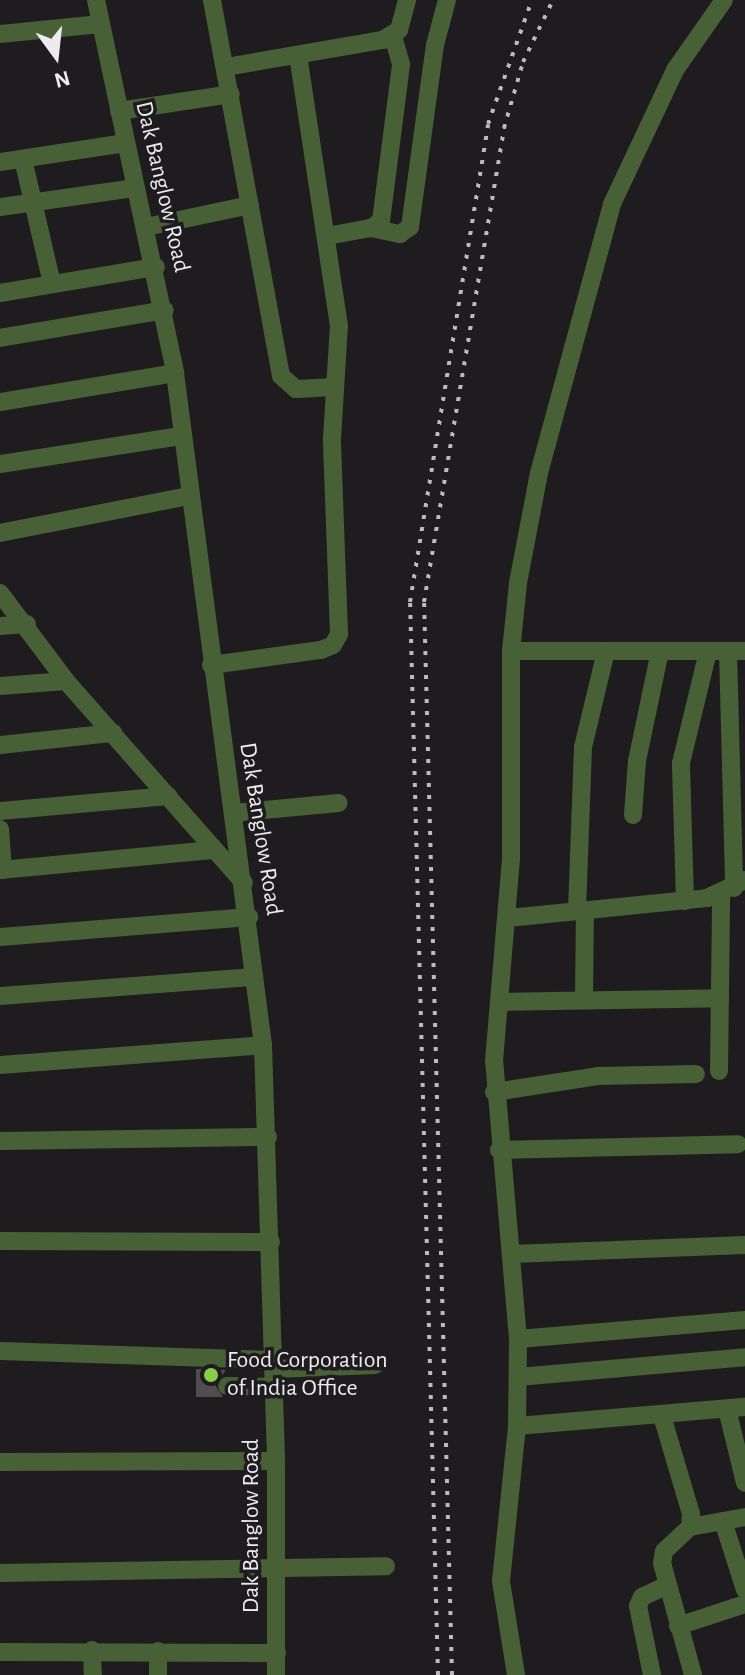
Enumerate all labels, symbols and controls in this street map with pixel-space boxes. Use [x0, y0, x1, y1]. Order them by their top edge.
north arrow [16, 16, 96, 96]
text: N [52, 67, 72, 92]
street label: Dak Banglow Road [128, 99, 196, 275]
street label: Dak Banglow Road [232, 741, 288, 917]
place label: Food Corporation of India Office [227, 1347, 388, 1403]
marker: Food Corporation of India Office [202, 1366, 220, 1384]
street label: Dak Banglow Road [238, 1439, 266, 1613]

